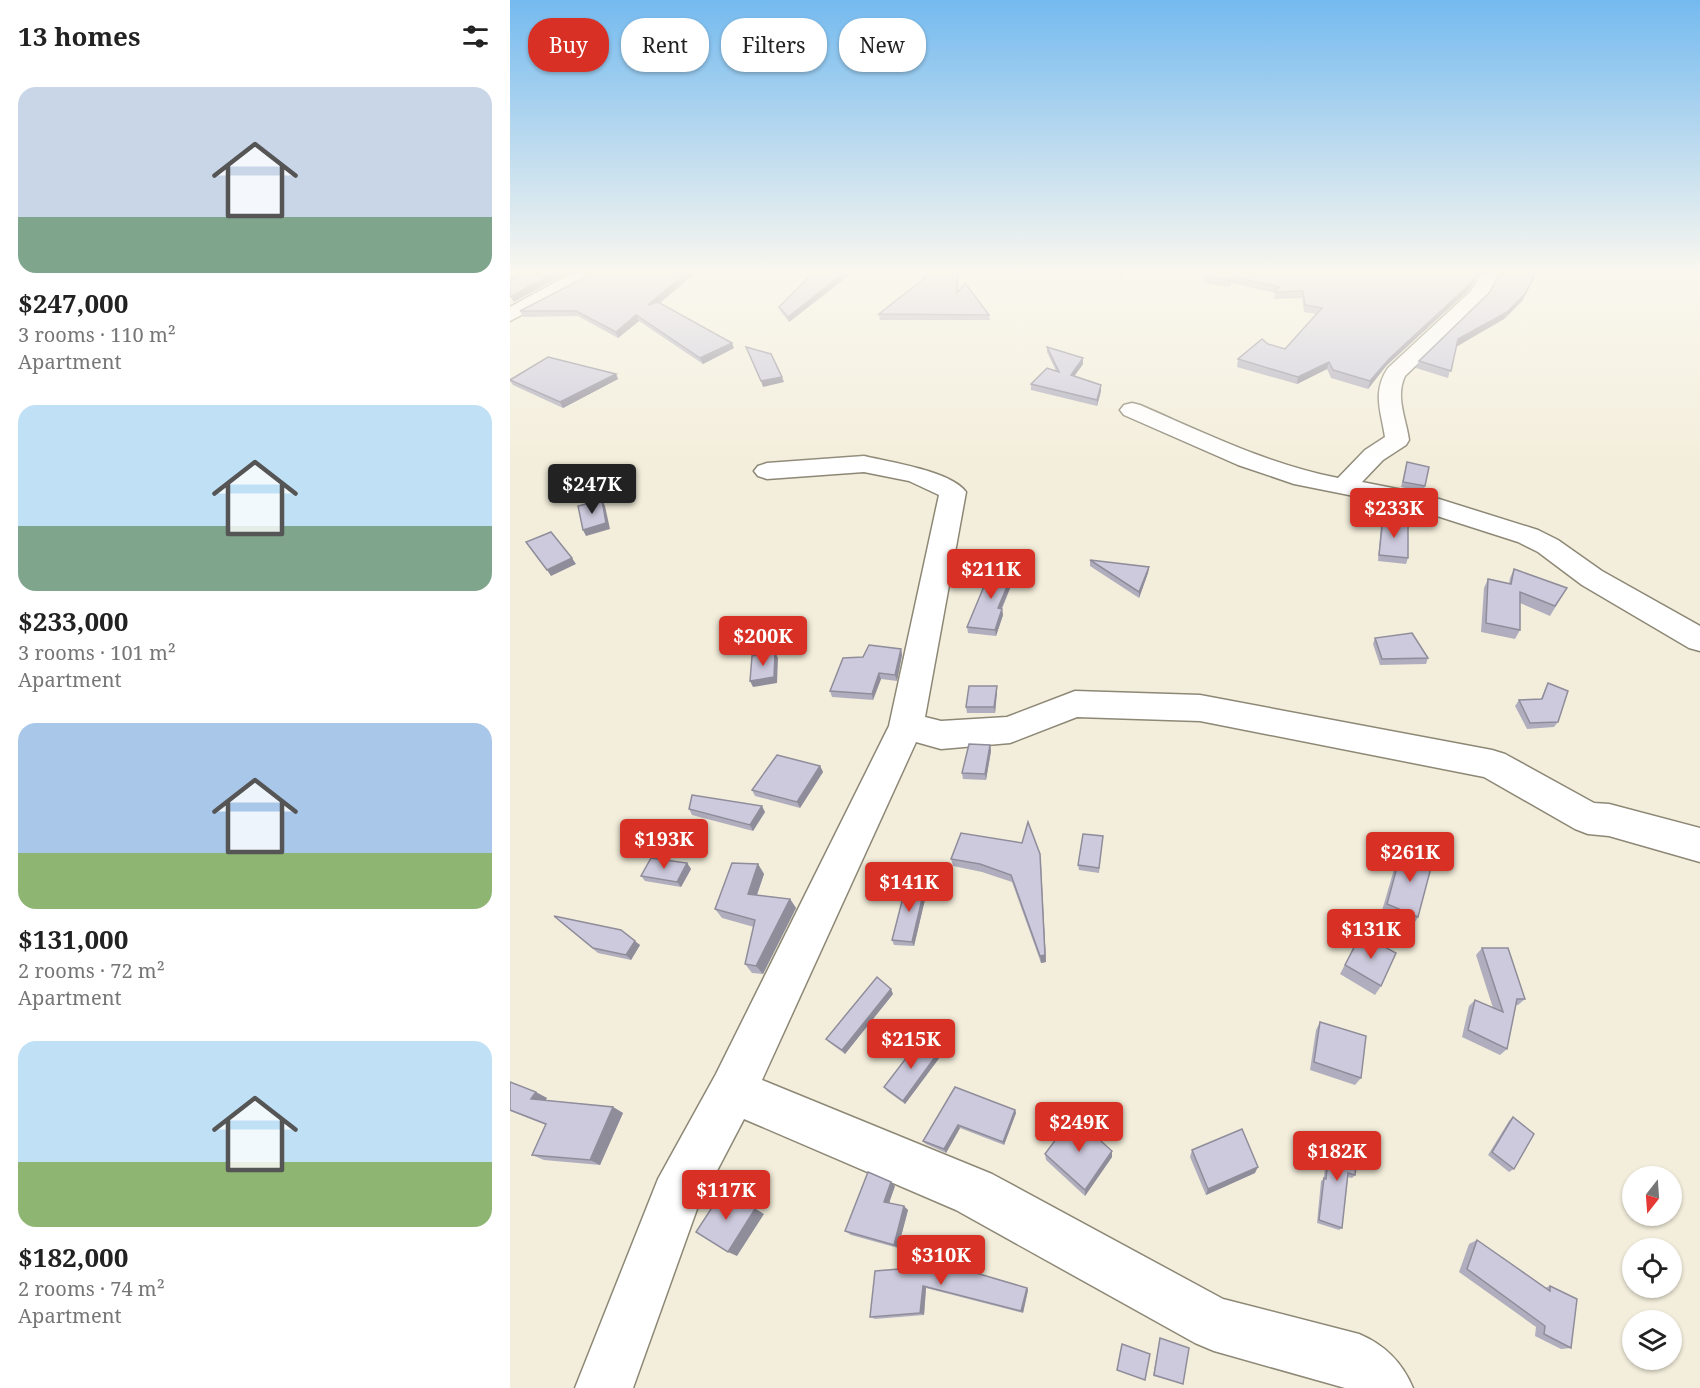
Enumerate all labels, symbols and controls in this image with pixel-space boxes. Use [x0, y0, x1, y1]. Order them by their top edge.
text: 13 homes [18, 18, 140, 54]
chip: Buy [528, 18, 609, 72]
chip: Rent [621, 18, 709, 72]
chip: Filters [721, 18, 827, 72]
chip: New [839, 18, 926, 72]
icon: filters [459, 20, 492, 53]
icon: home [201, 126, 309, 234]
text: $247,000 [18, 285, 128, 321]
text: 3 rooms · 110 m² [18, 321, 176, 348]
text: Apartment [18, 348, 122, 375]
icon: home [201, 444, 309, 552]
pin: $247K [550, 464, 634, 515]
text: $247K [562, 470, 622, 497]
pin: $233K [1352, 488, 1436, 539]
text: $233K [1364, 494, 1424, 521]
pin: $211K [949, 549, 1033, 600]
text: $211K [961, 555, 1021, 582]
text: $233,000 [18, 603, 128, 639]
pin: $200K [721, 616, 805, 667]
text: $200K [733, 622, 793, 649]
text: 3 rooms · 101 m² [18, 639, 176, 666]
text: Apartment [18, 666, 122, 693]
icon: home [201, 762, 309, 870]
pin: $193K [622, 819, 706, 870]
text: $193K [634, 825, 694, 852]
pin: $261K [1368, 832, 1452, 883]
text: $261K [1380, 838, 1440, 865]
pin: $141K [867, 862, 951, 913]
text: $141K [879, 868, 939, 895]
pin: $131K [1329, 909, 1413, 960]
text: $131K [1341, 915, 1401, 942]
text: $131,000 [18, 921, 128, 957]
text: 2 rooms · 72 m² [18, 957, 165, 984]
text: Apartment [18, 984, 122, 1011]
pin: $215K [869, 1019, 953, 1070]
text: $215K [881, 1025, 941, 1052]
icon: home [201, 1080, 309, 1188]
pin: $249K [1037, 1102, 1121, 1153]
text: $249K [1049, 1108, 1109, 1135]
pin: $182K [1295, 1131, 1379, 1182]
text: $182K [1307, 1137, 1367, 1164]
north arrow [1622, 1166, 1682, 1226]
map controls [1622, 1166, 1682, 1370]
pin: $117K [684, 1170, 768, 1221]
text: $117K [696, 1176, 756, 1203]
pin: $310K [899, 1235, 983, 1286]
button: locate [1622, 1238, 1682, 1298]
text: $182,000 [18, 1239, 128, 1275]
text: $310K [911, 1241, 971, 1268]
text: 2 rooms · 74 m² [18, 1275, 165, 1302]
text: Apartment [18, 1302, 122, 1329]
button: layers [1622, 1310, 1682, 1370]

